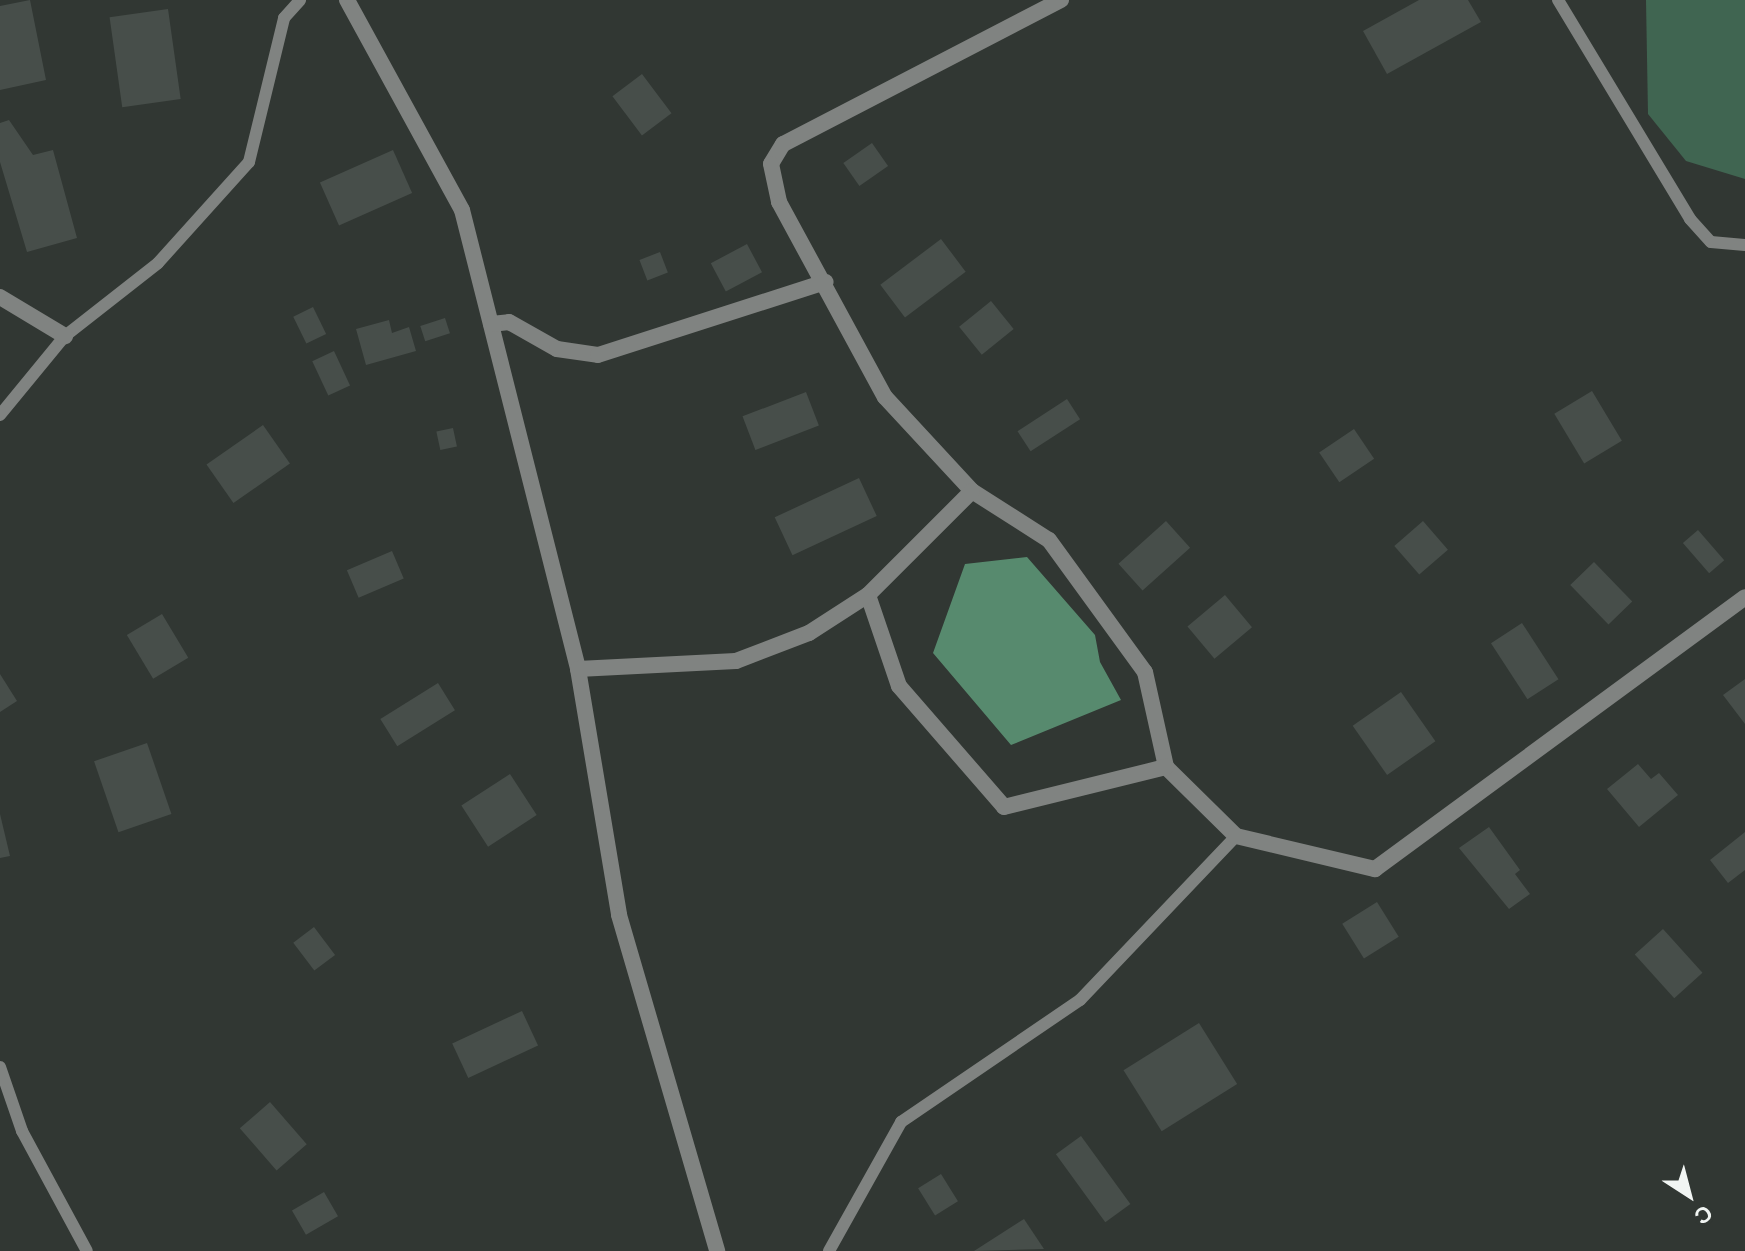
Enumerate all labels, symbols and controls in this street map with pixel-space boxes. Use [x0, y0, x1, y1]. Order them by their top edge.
north arrow [1649, 1155, 1729, 1235]
text: С [1690, 1200, 1717, 1230]

